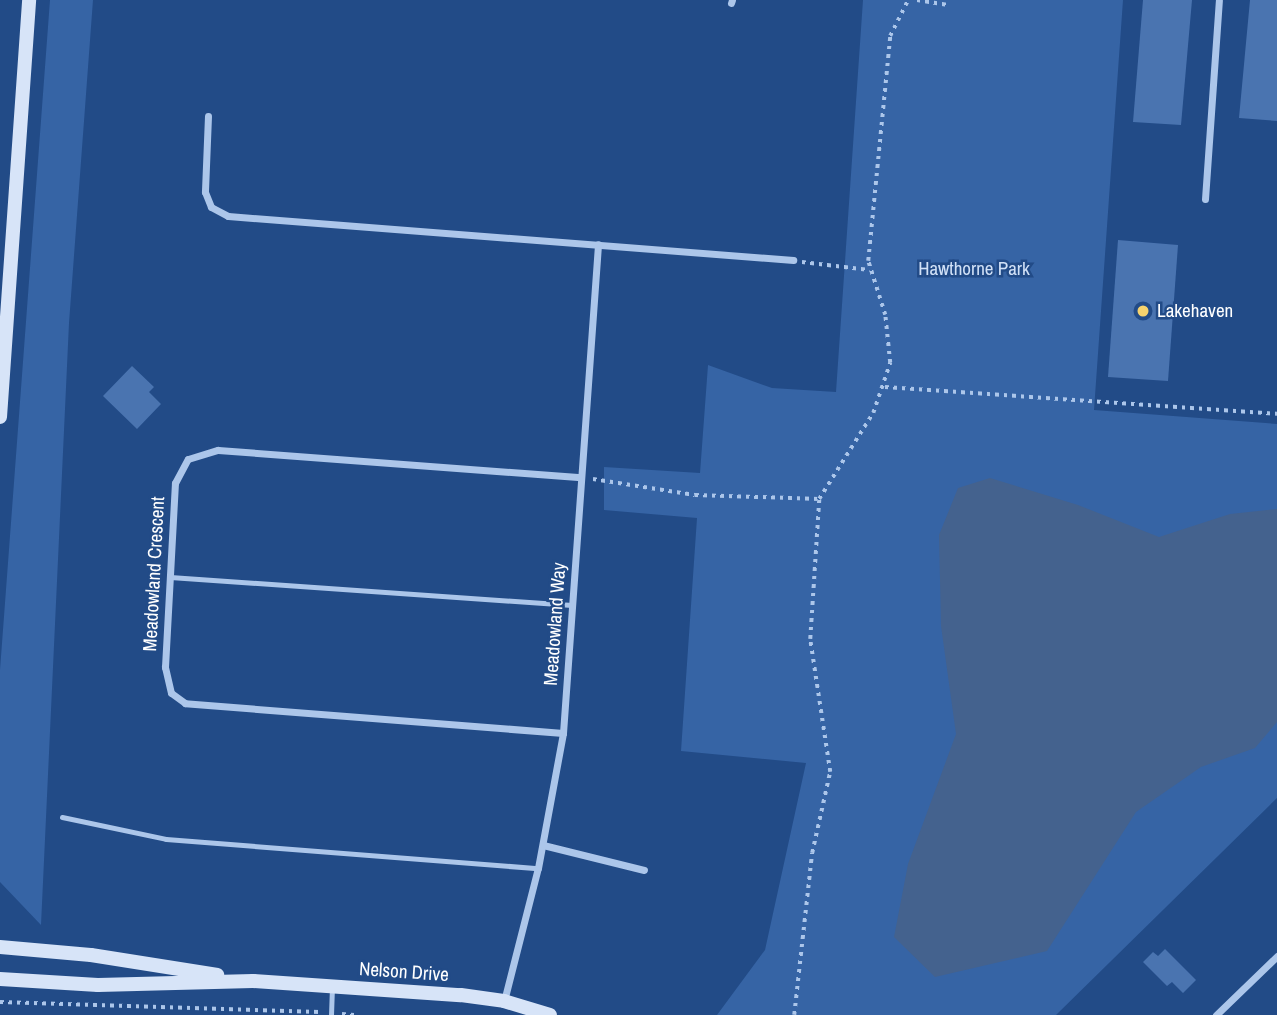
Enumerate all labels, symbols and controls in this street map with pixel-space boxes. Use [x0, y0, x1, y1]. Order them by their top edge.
park label: Hawthorne Park [918, 258, 1030, 280]
place label: Lakehaven [1157, 300, 1233, 322]
marker: Lakehaven [1135, 303, 1151, 319]
street label: Meadowland Crescent [139, 496, 169, 652]
street label: Meadowland Way [539, 562, 571, 686]
street label: Nelson Drive [358, 957, 450, 987]

